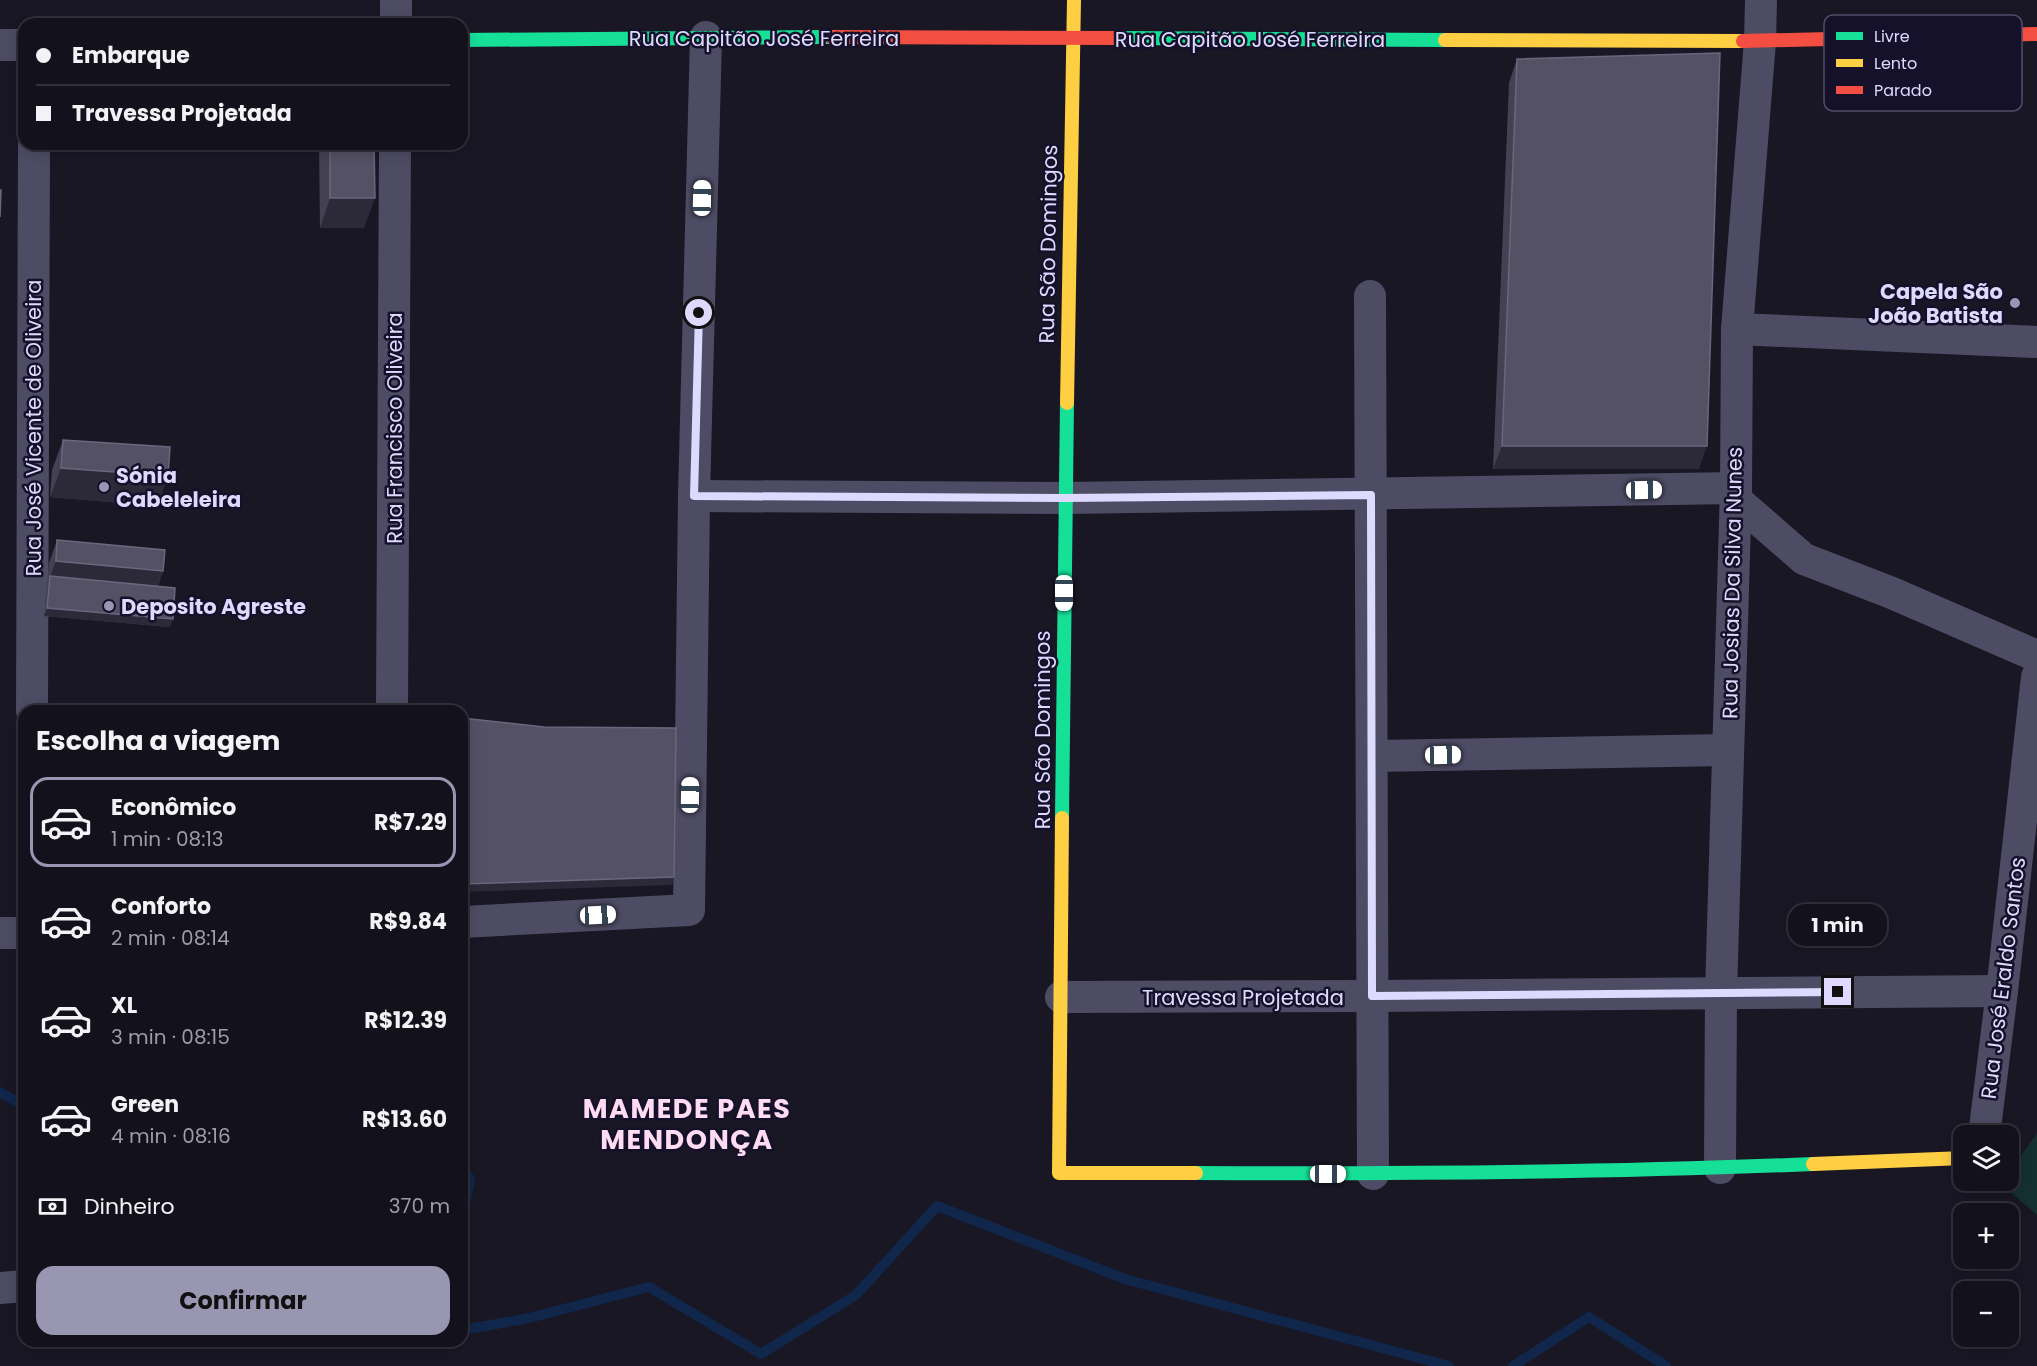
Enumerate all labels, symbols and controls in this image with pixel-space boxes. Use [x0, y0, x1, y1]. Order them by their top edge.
legend [1824, 15, 2022, 111]
street label: Rua Capitão José Ferreira [629, 24, 899, 53]
street label: Rua Capitão José Ferreira [1115, 25, 1385, 54]
text: Livre [1874, 25, 1910, 48]
text: Embarque [72, 40, 190, 71]
text: Lento [1874, 52, 1917, 75]
text: Parado [1874, 79, 1932, 102]
text: Travessa Projetada [72, 98, 292, 129]
street label: Rua São Domingos [1032, 144, 1064, 344]
car [693, 180, 711, 216]
place label: Capela São João Batista [1868, 277, 2003, 330]
street label: Rua José Vicente de Oliveira [19, 280, 48, 576]
marker: Capela São João Batista [2008, 296, 2022, 310]
route start [685, 299, 712, 326]
street label: Rua Francisco Oliveira [380, 312, 409, 544]
street label: Rua Josias Da Silva Nunes [1715, 447, 1749, 719]
place label: Sónia Cabeleleira [116, 461, 241, 514]
marker: Sónia Cabeleleira [97, 480, 111, 494]
car [1626, 481, 1662, 499]
car [1055, 575, 1073, 611]
place label: Deposito Agreste [121, 592, 306, 621]
marker: Deposito Agreste [102, 599, 116, 613]
street label: Rua São Domingos [1028, 631, 1057, 829]
text: Escolha a viagem [36, 722, 280, 759]
car [1425, 746, 1461, 764]
car [681, 777, 699, 813]
text: Econômico [111, 792, 236, 823]
icon: car [39, 795, 93, 849]
text: R$7.29 [374, 807, 447, 838]
text: 1 min · 08:13 [111, 825, 224, 853]
street label: Rua José Eraldo Santos [1974, 855, 2032, 1101]
text: Conforto [111, 891, 211, 922]
icon: car [39, 894, 93, 948]
car [580, 905, 616, 925]
callout: 1 min [1788, 905, 1888, 947]
text: R$9.84 [369, 906, 447, 937]
text: 1 min [1811, 911, 1864, 939]
text: 2 min · 08:14 [111, 924, 230, 952]
route end [1824, 978, 1851, 1005]
street label: Travessa Projetada [1142, 983, 1344, 1012]
text: XL [111, 990, 137, 1021]
icon: car [39, 993, 93, 1047]
text: R$12.39 [364, 1005, 447, 1036]
text: 3 min · 08:15 [111, 1023, 230, 1051]
text: Green [111, 1089, 179, 1120]
district label: MAMEDE PAES MENDONÇA [583, 1090, 791, 1158]
icon: car [39, 1092, 93, 1146]
text: R$13.60 [362, 1104, 447, 1135]
text: 4 min · 08:16 [111, 1122, 231, 1150]
map controls [1953, 1125, 2019, 1347]
button: layers [1953, 1125, 2019, 1191]
car [1310, 1165, 1346, 1183]
icon: cash [36, 1190, 69, 1223]
text: Dinheiro [84, 1191, 174, 1222]
text: 370 m [389, 1192, 450, 1220]
button: + [1953, 1203, 2019, 1269]
button: Confirmar [36, 1266, 450, 1335]
button: − [1953, 1281, 2019, 1347]

